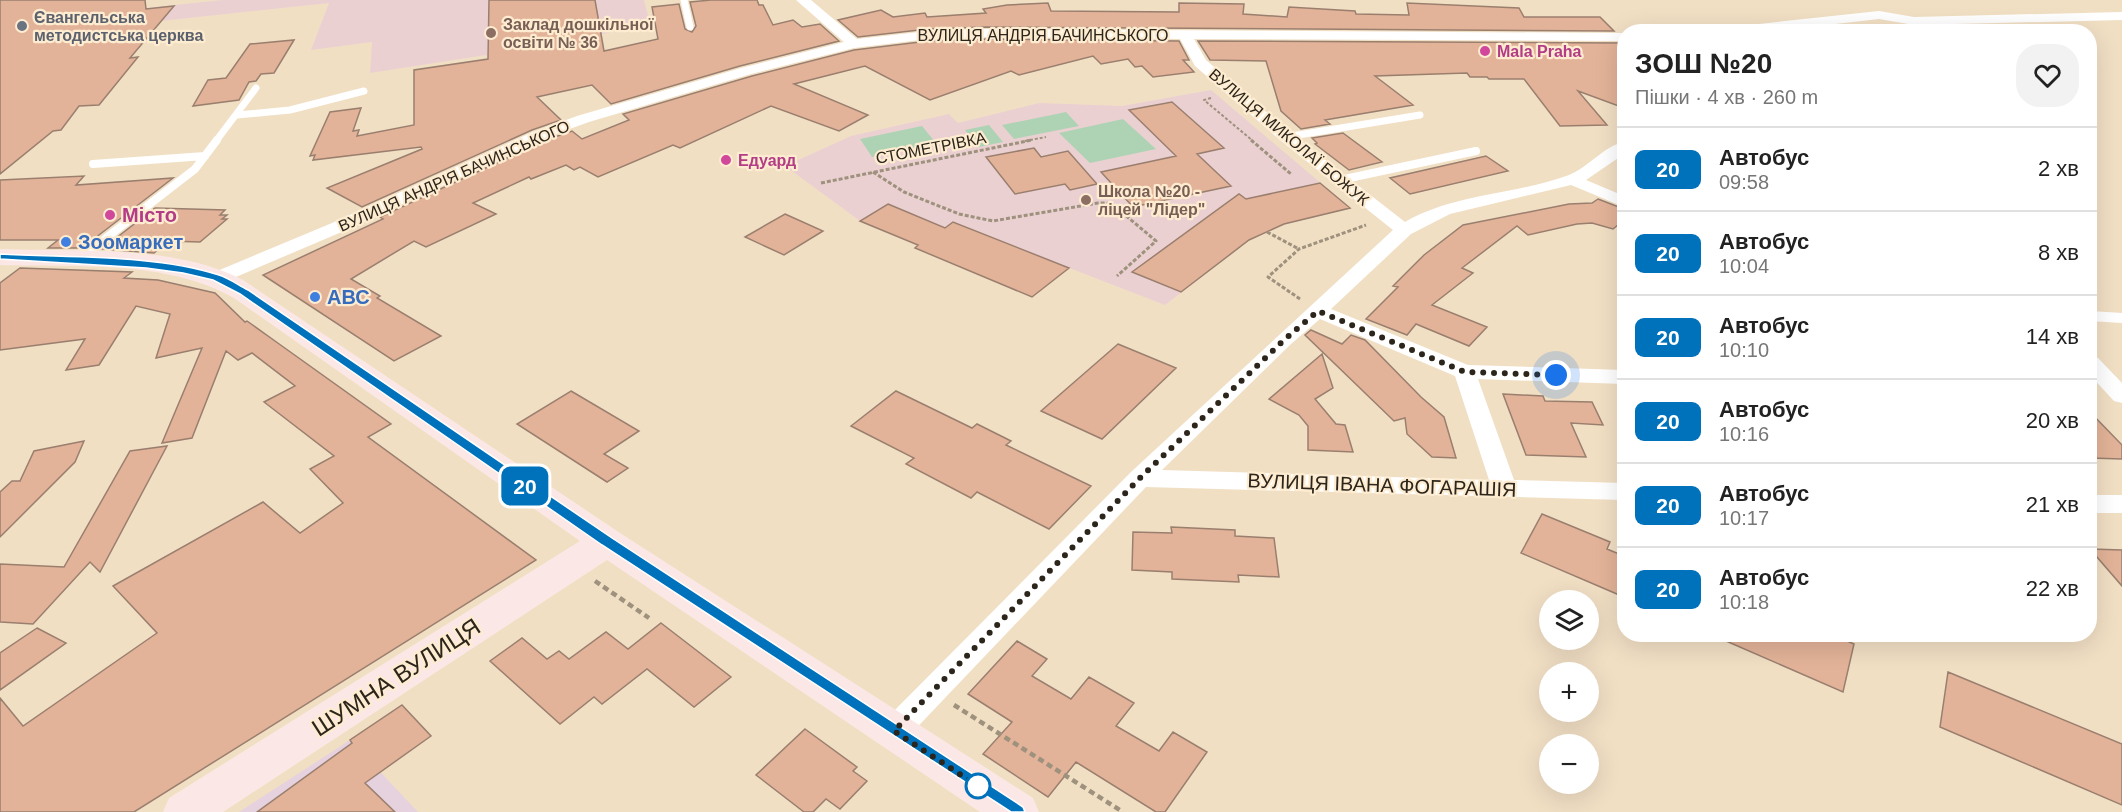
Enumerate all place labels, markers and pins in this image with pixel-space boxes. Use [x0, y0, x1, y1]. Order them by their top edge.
place label: Євангельська методистська церква [34, 9, 203, 44]
place label: Заклад дошкільної освіти № 36 [503, 16, 654, 51]
marker: Євангельська методистська церква [15, 19, 29, 33]
marker: Заклад дошкільної освіти № 36 [484, 26, 498, 40]
place label: Mala Praha [1497, 43, 1582, 60]
marker: Mala Praha [1478, 44, 1492, 58]
place label: Едуард [738, 152, 796, 169]
marker: Едуард [719, 153, 733, 167]
place label: Школа №20 - ліцей "Лідер" [1098, 183, 1205, 218]
marker: Школа №20 - ліцей "Лідер" [1079, 193, 1093, 207]
place label: Місто [122, 204, 177, 226]
marker: Місто [103, 208, 117, 222]
place label: Зоомаркет [78, 231, 183, 253]
marker: Зоомаркет [59, 235, 73, 249]
place label: АВС [327, 286, 370, 308]
marker: АВС [308, 290, 322, 304]
unlabelled marker [965, 773, 991, 799]

